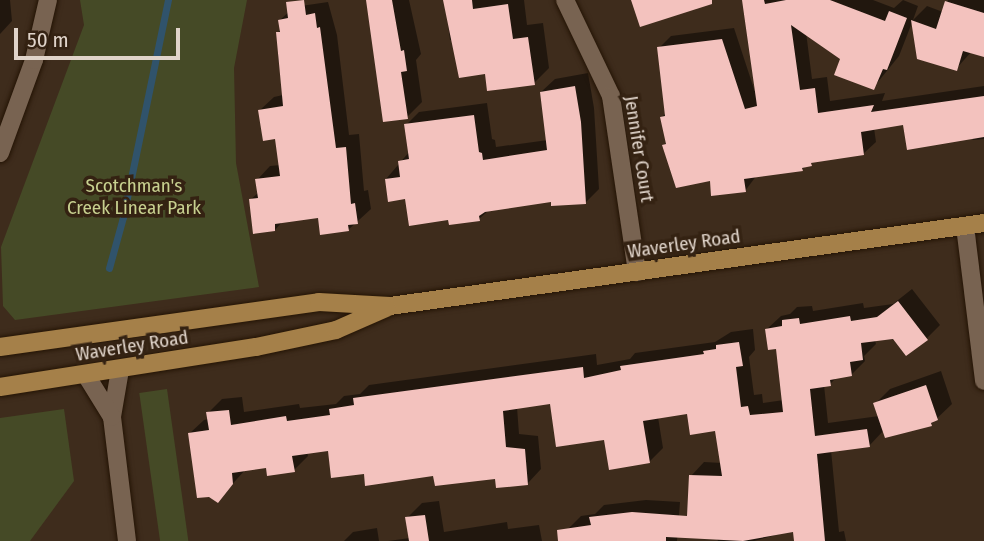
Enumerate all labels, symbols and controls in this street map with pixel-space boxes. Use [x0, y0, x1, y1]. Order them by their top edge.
scale bar [18, 14, 184, 58]
text: 50 m [27, 27, 69, 53]
street label: Jennifer Court [619, 94, 659, 204]
park label: Scotchman's Creek Linear Park [67, 175, 201, 219]
street label: Waverley Road [626, 225, 742, 263]
street label: Waverley Road [74, 326, 190, 366]

